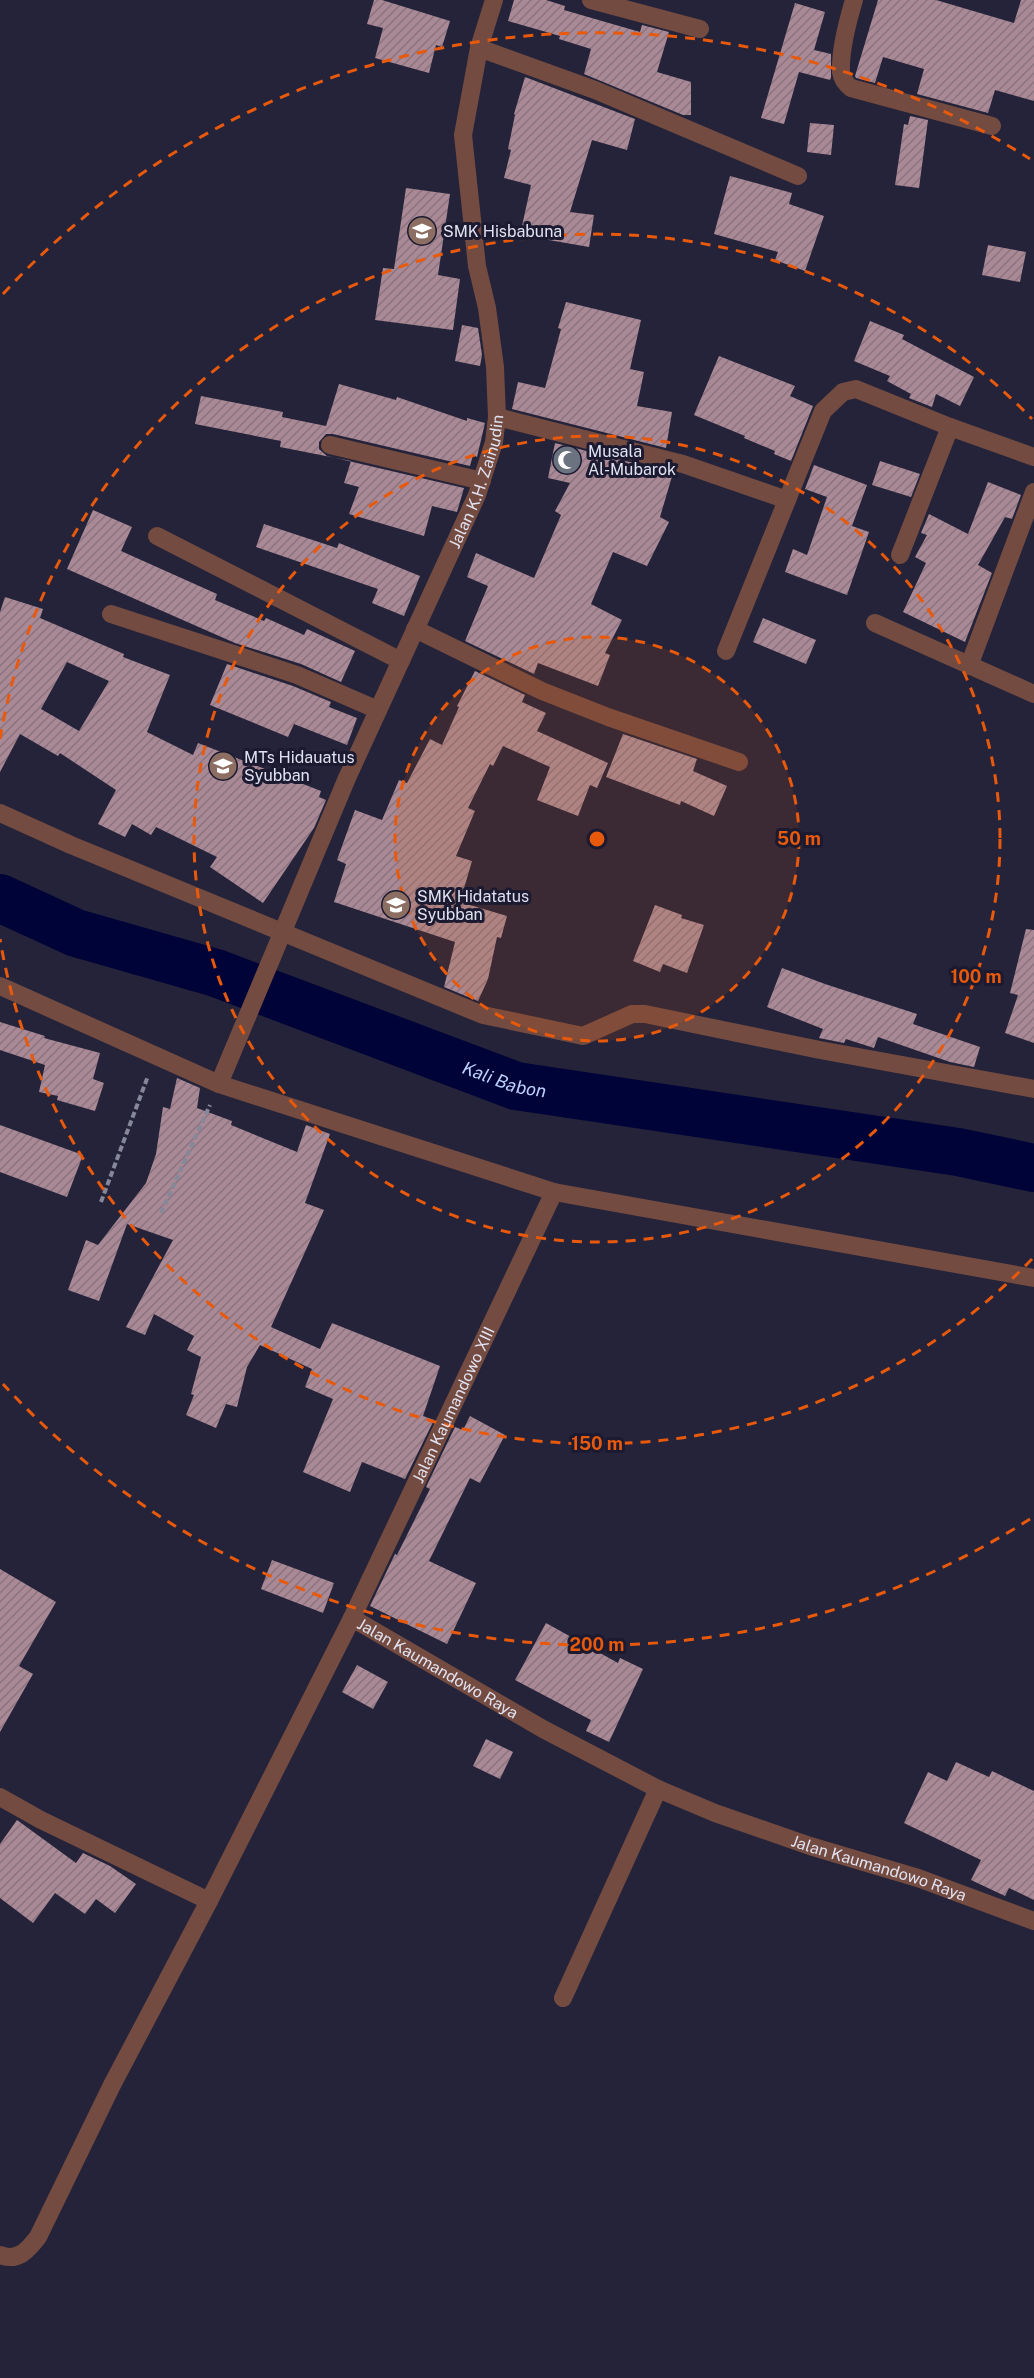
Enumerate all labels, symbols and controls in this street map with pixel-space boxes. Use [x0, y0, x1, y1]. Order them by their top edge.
school or university icon: SMK Hisbabuna [406, 215, 438, 247]
place label: SMK Hisbabuna [443, 222, 562, 241]
street label: Jalan K.H. Zainudin [444, 413, 507, 551]
place label: Musala Al-Mubarok [588, 442, 676, 479]
mosque icon: Musala Al-Mubarok [551, 444, 583, 476]
place label: MTs Hidauatus Syubban [244, 748, 355, 785]
school or university icon: MTs Hidauatus Syubban [207, 750, 239, 782]
text: 50 m [777, 828, 821, 849]
centre of rings [587, 829, 607, 849]
place label: SMK Hidatatus Syubban [417, 887, 529, 924]
school or university icon: SMK Hidatatus Syubban [380, 889, 412, 921]
text: 100 m [950, 966, 1002, 987]
water label: Kali Babon [460, 1056, 548, 1101]
street label: Jalan Kaumandowo XIII [408, 1323, 498, 1486]
text: 150 m [571, 1433, 623, 1454]
street label: Jalan Kaumandowo Raya [354, 1614, 522, 1722]
text: 200 m [570, 1634, 624, 1655]
street label: Jalan Kaumandowo Raya [789, 1831, 969, 1905]

